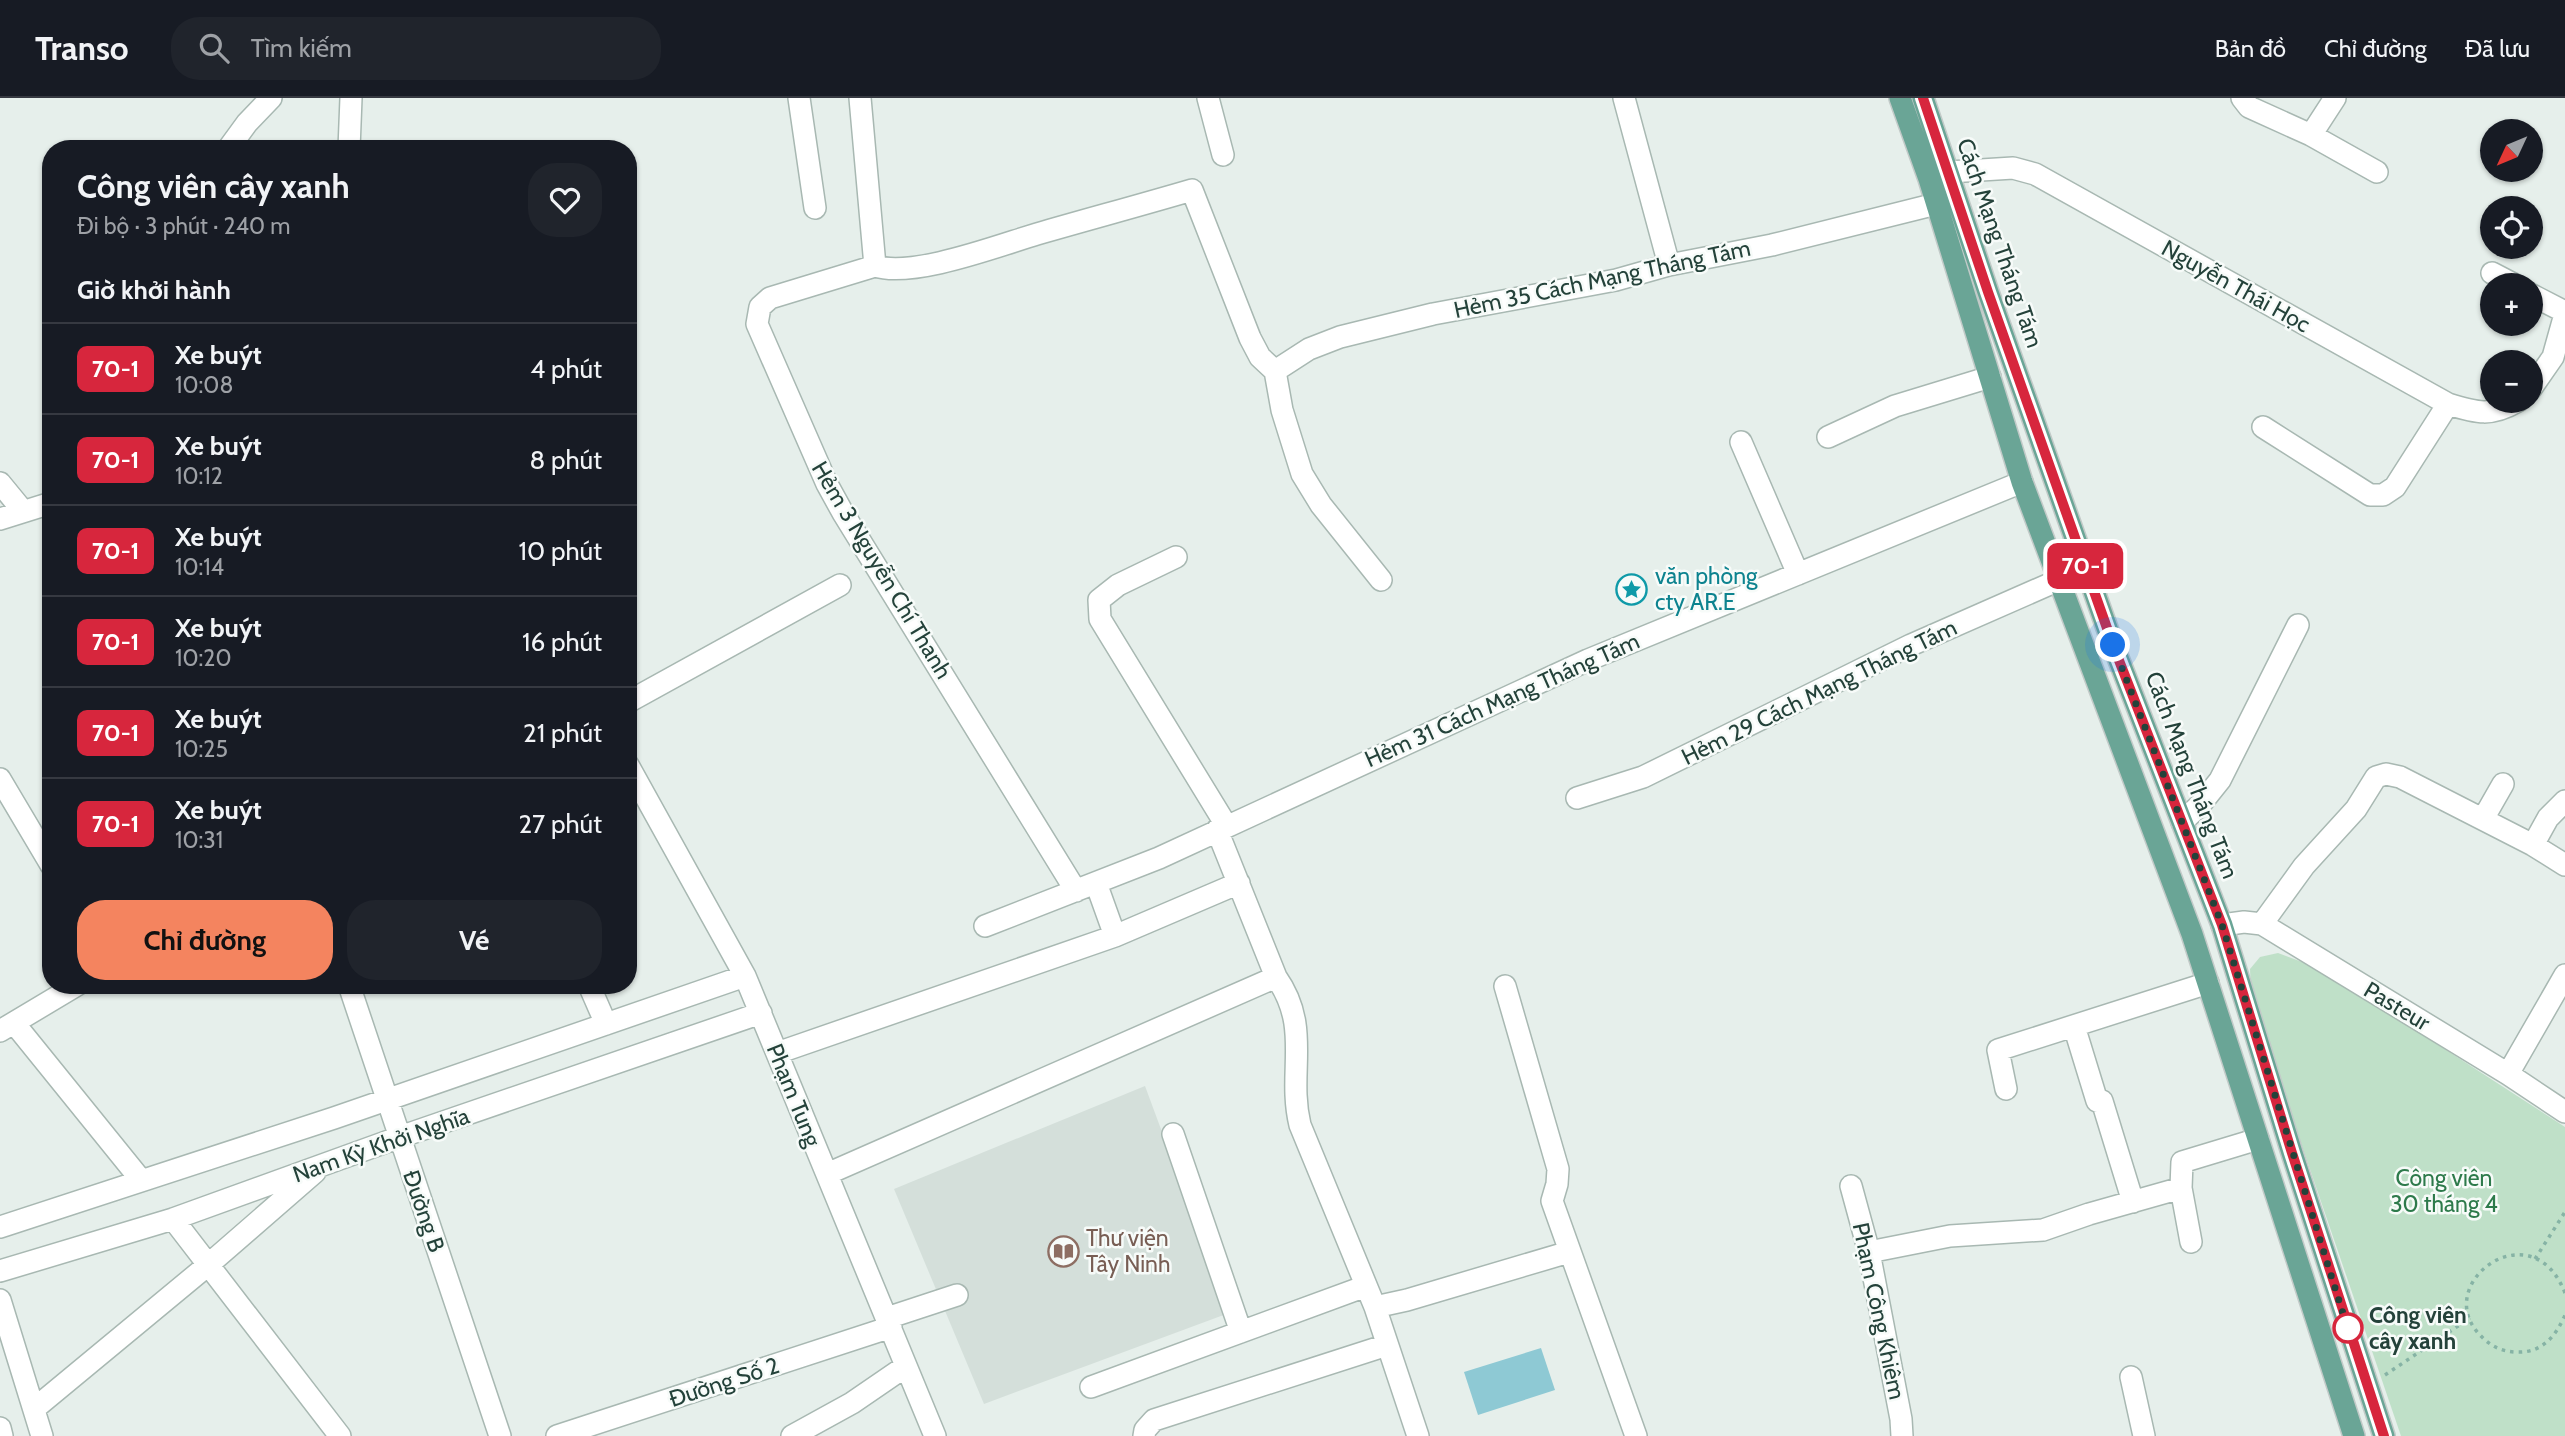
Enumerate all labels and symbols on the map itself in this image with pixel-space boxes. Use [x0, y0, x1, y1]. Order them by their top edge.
north arrow [2480, 119, 2543, 182]
street label: Cách Mạng Tháng Tám [1951, 135, 2049, 351]
street label: Hẻm 35 Cách Mạng Tháng Tám [1451, 234, 1753, 324]
street label: Nguyễn Thái Học [2157, 234, 2315, 338]
street label: Hẻm 3 Nguyễn Chí Thanh [806, 456, 958, 684]
line badge: 70-1 [2036, 543, 2134, 589]
place label: văn phòng cty AR.E [1655, 562, 1758, 616]
place icon: văn phòng cty AR.E [1615, 572, 1649, 606]
street label: Hẻm 29 Cách Mạng Tháng Tám [1677, 613, 1961, 771]
street label: Hẻm 31 Cách Mạng Tháng Tám [1360, 627, 1644, 773]
your location [2095, 627, 2130, 662]
street label: Cách Mạng Tháng Tám [2140, 668, 2244, 882]
street label: Pasteur [2359, 975, 2436, 1037]
street label: Phạm Tung [761, 1039, 828, 1151]
street label: Nam Kỳ Khởi Nghĩa [289, 1102, 473, 1188]
park label: Công viên 30 tháng 4 [2390, 1164, 2498, 1218]
street label: Đường B [397, 1166, 451, 1256]
street label: Phạm Công Khiêm [1847, 1220, 1911, 1402]
place label: Thư viện Tây Ninh [1086, 1224, 1170, 1278]
library icon: Thư viện Tây Ninh [1046, 1234, 1080, 1268]
place label: Công viên cây xanh [2369, 1301, 2467, 1355]
marker: Công viên cây xanh [2333, 1313, 2363, 1343]
street label: Đường Số 2 [665, 1351, 783, 1413]

